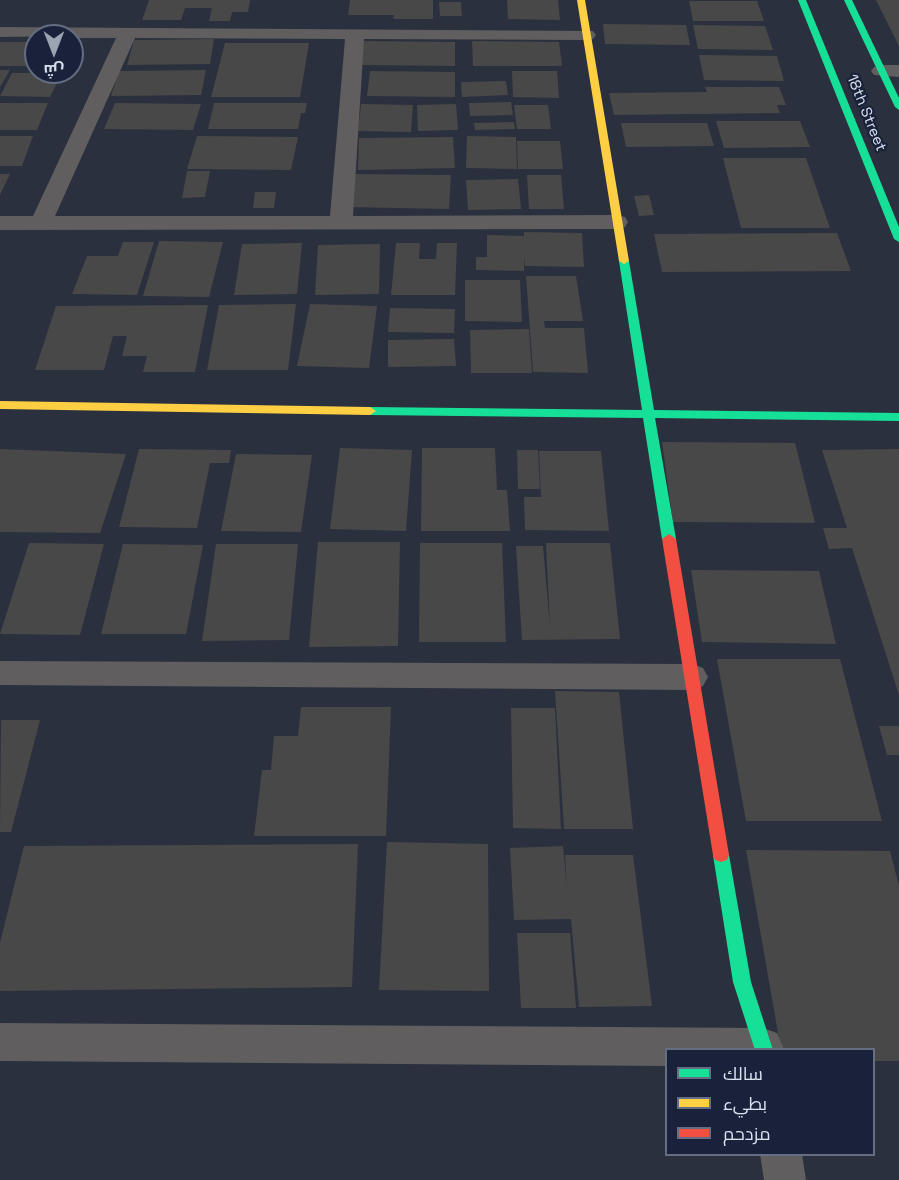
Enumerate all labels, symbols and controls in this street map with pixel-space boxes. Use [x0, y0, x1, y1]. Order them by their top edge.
north arrow [24, 24, 84, 84]
text: ش [44, 60, 64, 81]
street label: 18th Street [842, 72, 890, 154]
legend [665, 1048, 875, 1156]
text: سالك [723, 1062, 763, 1085]
text: بطيء [723, 1092, 767, 1115]
text: مزدحم [723, 1122, 771, 1145]

